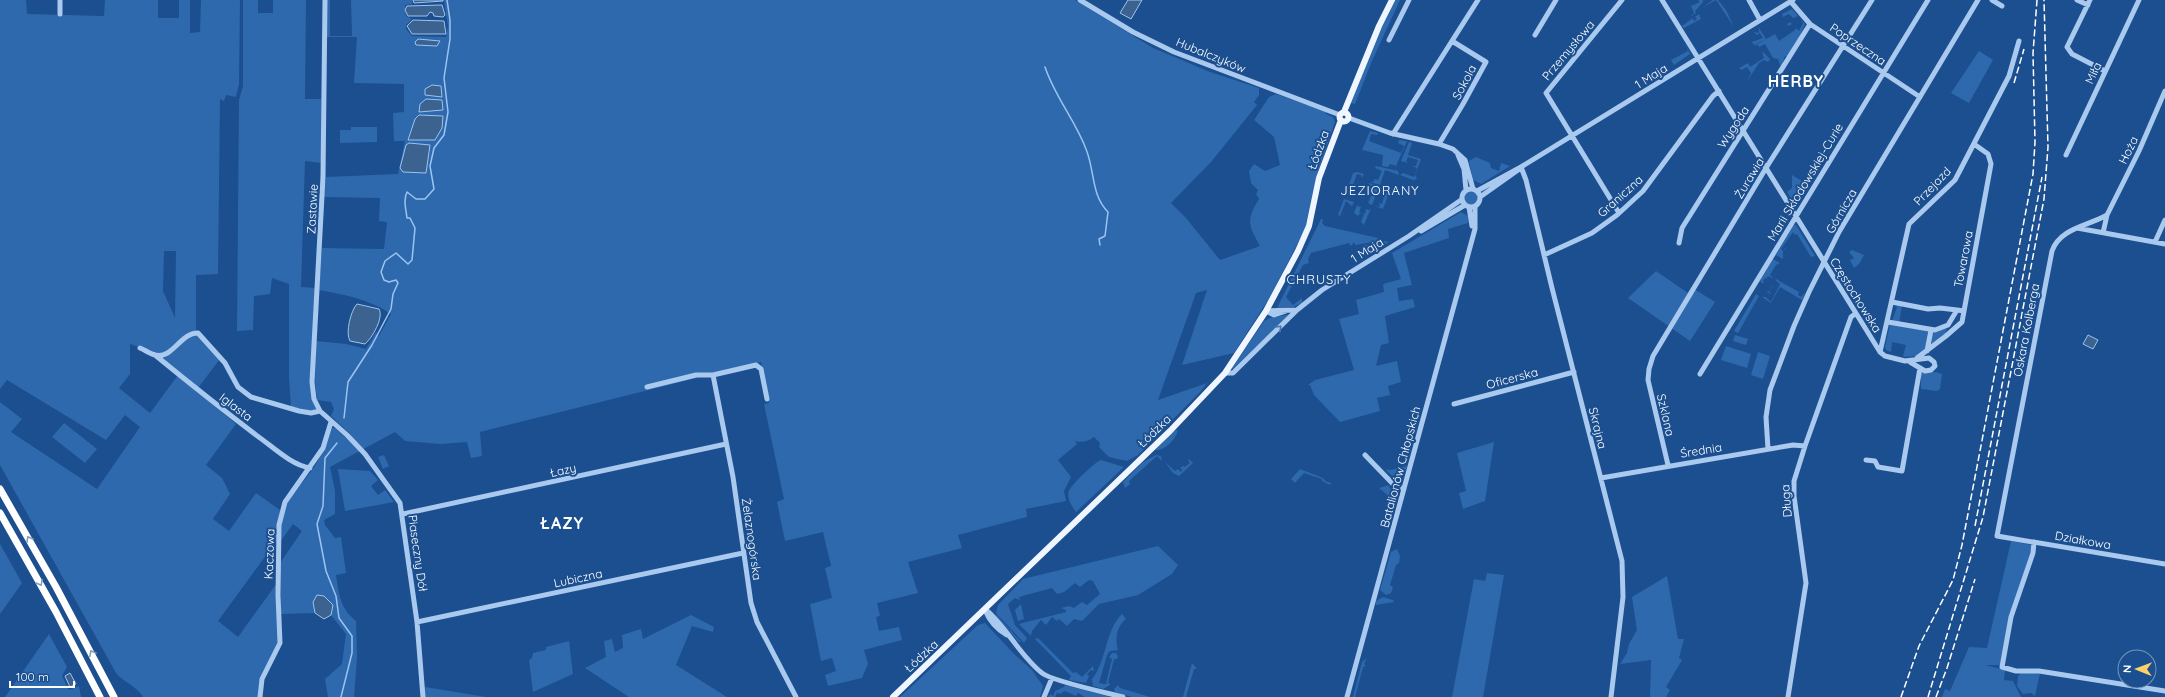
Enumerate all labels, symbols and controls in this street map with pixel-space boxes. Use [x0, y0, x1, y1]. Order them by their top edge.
street label: Przemysłowa [1539, 17, 1597, 83]
street label: Poprzeczna [1827, 20, 1889, 68]
street label: Hubalczyków [1174, 34, 1248, 76]
street label: 1 Maja [1632, 60, 1670, 92]
street label: Miła [2081, 60, 2105, 86]
street label: Sokola [1449, 62, 1479, 102]
district label: HERBY [1768, 71, 1824, 91]
street label: Wygoda [1714, 103, 1752, 151]
street label: Marii Skłodowskiej-Curie [1764, 120, 1846, 244]
street label: Łódzka [1304, 128, 1332, 172]
street label: Hoża [2115, 134, 2141, 166]
street label: Żurawia [1731, 155, 1767, 201]
street label: Przejazd [1910, 164, 1954, 208]
street label: Graniczna [1594, 172, 1646, 220]
district label: JEZIORANY [1340, 182, 1420, 198]
street label: Zastawie [303, 183, 321, 234]
street label: Górnicza [1822, 186, 1860, 236]
street label: Towarowa [1950, 229, 1976, 289]
street label: 1 Maja [1348, 234, 1386, 266]
street label: Częstochowska [1827, 255, 1885, 335]
district label: CHRUSTY [1286, 271, 1352, 287]
street label: Oskara Kolberga [2010, 282, 2042, 378]
one-way arrow [1274, 325, 1282, 333]
street label: Oficerska [1484, 364, 1540, 392]
street label: Iglasta [217, 390, 255, 424]
street label: Szklana [1654, 392, 1678, 438]
street label: Batalionów Chłopskich [1377, 405, 1423, 529]
street label: Skrajna [1586, 406, 1610, 450]
street label: Łódzka [1134, 411, 1174, 451]
street label: Średnia [1679, 439, 1723, 461]
street label: Łazy [548, 460, 578, 480]
street label: Długa [1777, 484, 1795, 518]
street label: Żelaznogórska [739, 497, 765, 581]
district label: ŁAZY [540, 513, 584, 533]
street label: Piaseczny Dół [405, 514, 431, 592]
street label: Kaczowa [261, 528, 277, 580]
street label: Działkowa [2054, 528, 2112, 552]
one-way arrow [27, 536, 34, 544]
street label: Lubiczna [552, 566, 604, 590]
one-way arrow [36, 579, 43, 586]
street label: Łódzka [901, 637, 941, 675]
north arrow [2117, 649, 2157, 689]
one-way arrow [89, 650, 96, 658]
scale bar [10, 663, 74, 689]
text: N [2120, 665, 2134, 673]
text: 100 m [16, 669, 49, 684]

